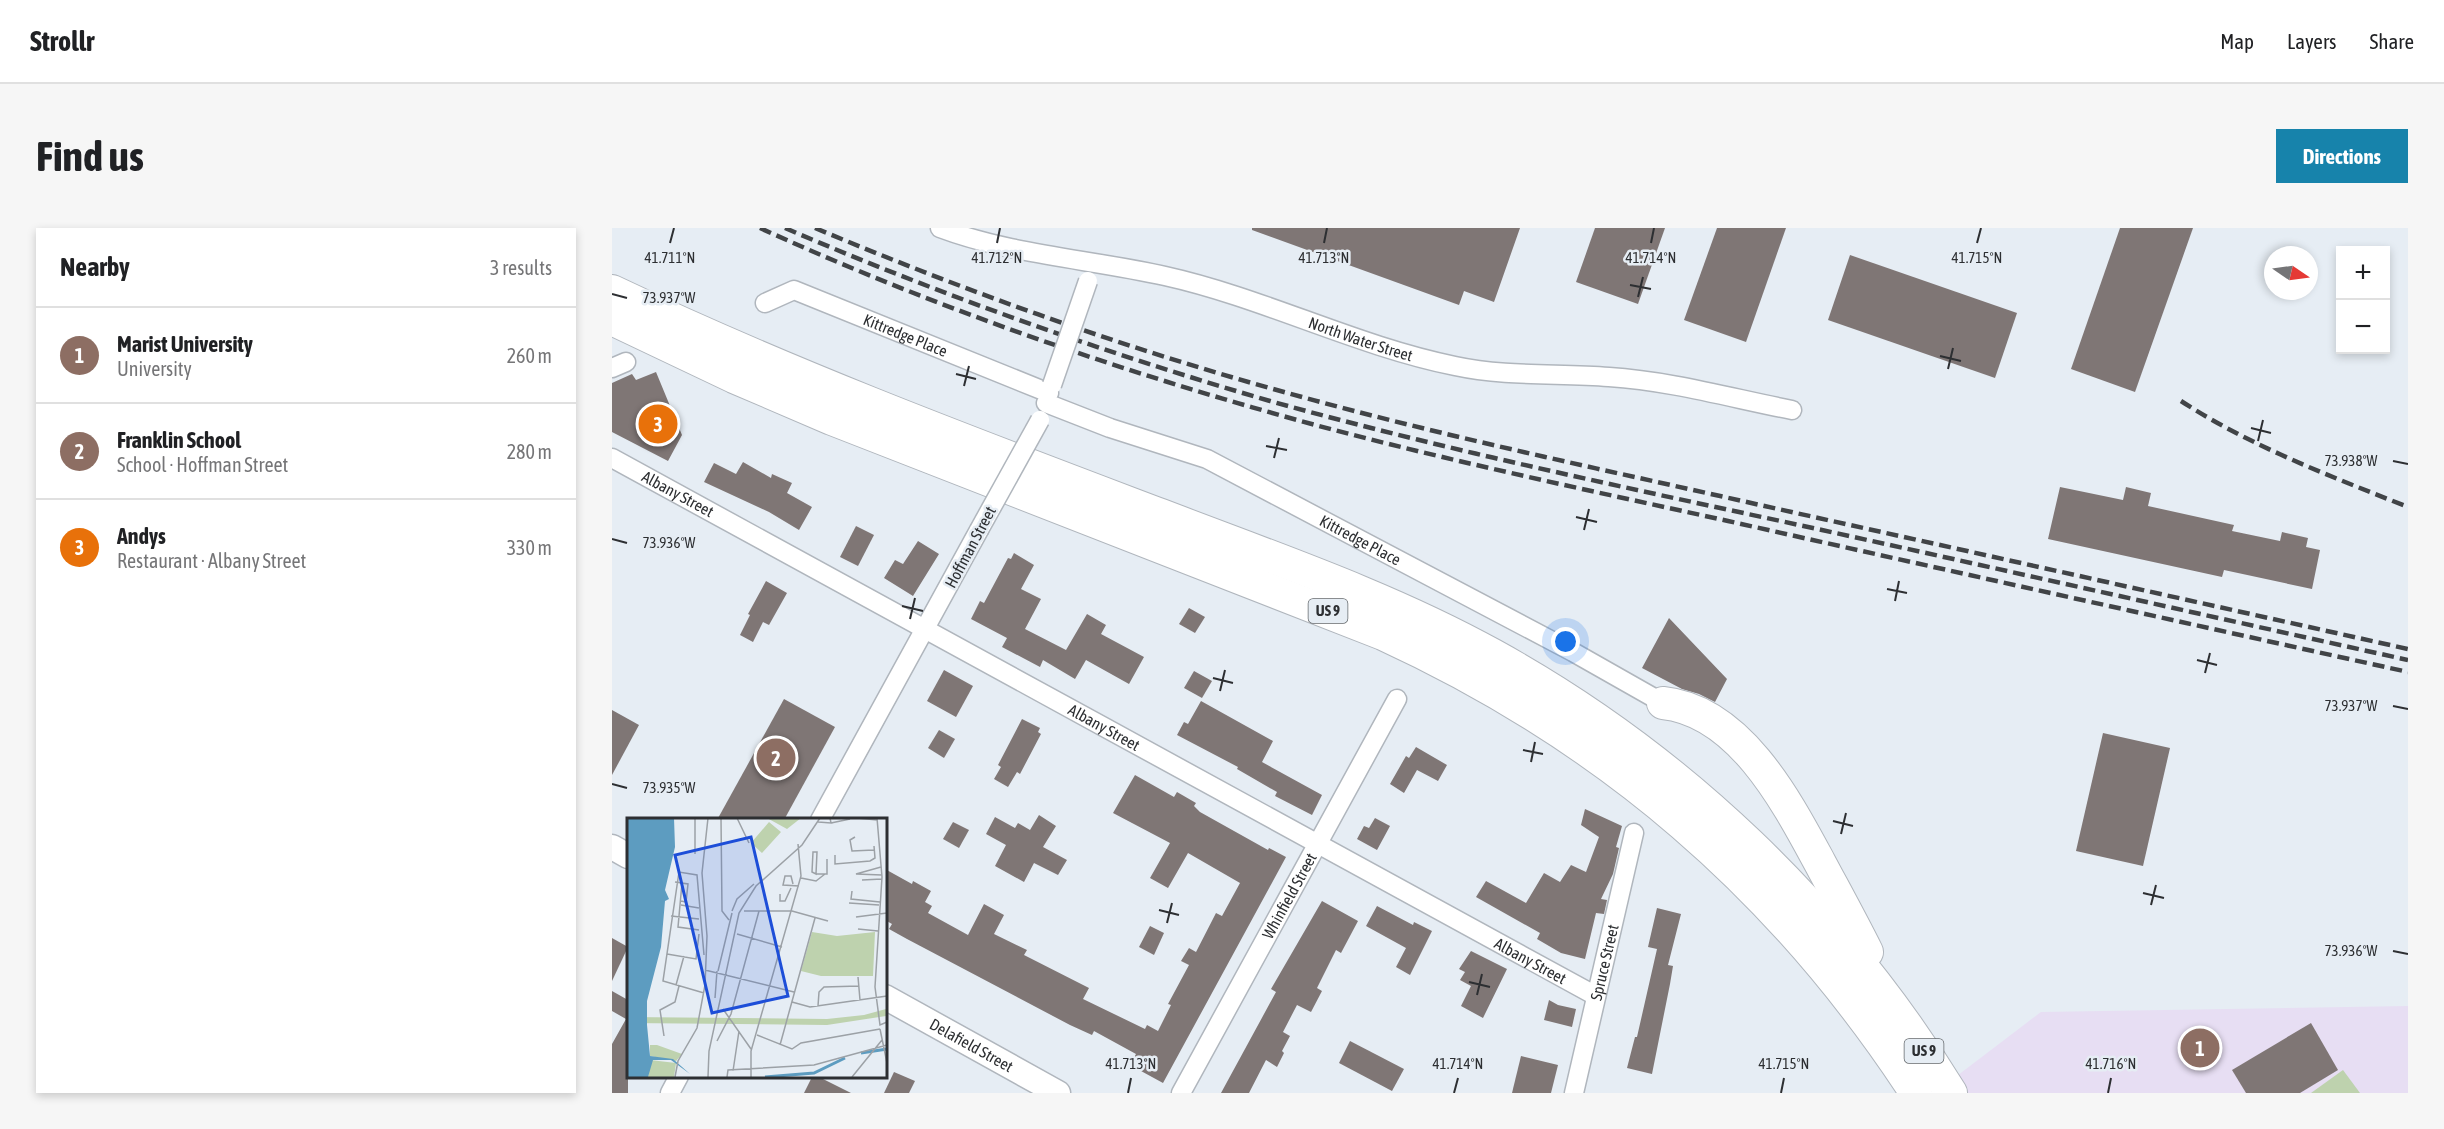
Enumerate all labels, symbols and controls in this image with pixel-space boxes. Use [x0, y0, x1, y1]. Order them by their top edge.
text: Strollr [30, 25, 94, 57]
text: Map [2220, 29, 2254, 53]
text: Layers [2287, 29, 2337, 53]
text: Share [2370, 29, 2414, 53]
button: Directions [2276, 129, 2408, 183]
text: Find us [36, 132, 144, 180]
north arrow [2264, 246, 2318, 300]
map controls [2336, 246, 2390, 354]
button: + [2336, 246, 2390, 300]
text: 41.711°N [645, 249, 695, 266]
text: 41.712°N [972, 249, 1022, 266]
text: 41.713°N [1299, 249, 1349, 266]
text: 41.714°N [1626, 249, 1676, 266]
text: 41.715°N [1952, 249, 2002, 266]
text: Nearby [60, 252, 130, 282]
text: 3 results [490, 256, 552, 279]
text: 73.937°W [643, 289, 696, 306]
button: − [2336, 300, 2390, 354]
street label: Kittredge Place [861, 310, 950, 360]
street label: North Water Street [1306, 313, 1415, 364]
text: Marist University [117, 331, 253, 357]
text: 1 [75, 344, 84, 367]
text: 260 m [507, 344, 552, 367]
text: University [117, 357, 192, 380]
pin: 3 [638, 402, 678, 446]
text: Franklin School [117, 427, 241, 453]
text: 2 [75, 440, 84, 463]
text: 280 m [507, 440, 552, 463]
text: 73.938°W [2325, 452, 2378, 469]
text: School · Hoffman Street [117, 453, 288, 476]
street label: Albany Street [639, 467, 717, 520]
street label: Hoffman Street [941, 503, 999, 591]
street label: Kittredge Place [1317, 511, 1404, 569]
text: Andys [117, 523, 166, 549]
text: 73.936°W [643, 534, 696, 551]
text: 3 [75, 536, 84, 559]
text: 330 m [507, 536, 552, 559]
text: Restaurant · Albany Street [117, 549, 306, 572]
road number: US 9 [1308, 599, 1348, 623]
your location [1551, 627, 1580, 656]
text: 73.937°W [2325, 697, 2378, 714]
street label: Albany Street [1065, 700, 1143, 754]
pin: 2 [756, 736, 796, 780]
text: 73.935°W [643, 779, 696, 796]
inset map [627, 818, 886, 1078]
street label: Whinfield Street [1258, 849, 1320, 942]
street label: Spruce Street [1587, 922, 1622, 1002]
street label: Albany Street [1492, 934, 1570, 987]
text: 73.936°W [2325, 942, 2378, 959]
street label: Delafield Street [927, 1015, 1017, 1075]
pin: 1 [2180, 1026, 2220, 1070]
road number: US 9 [1904, 1039, 1944, 1063]
text: 41.713°N [1106, 1055, 1156, 1072]
text: 41.714°N [1433, 1055, 1483, 1072]
text: 41.715°N [1759, 1055, 1809, 1072]
text: 41.716°N [2086, 1055, 2136, 1072]

